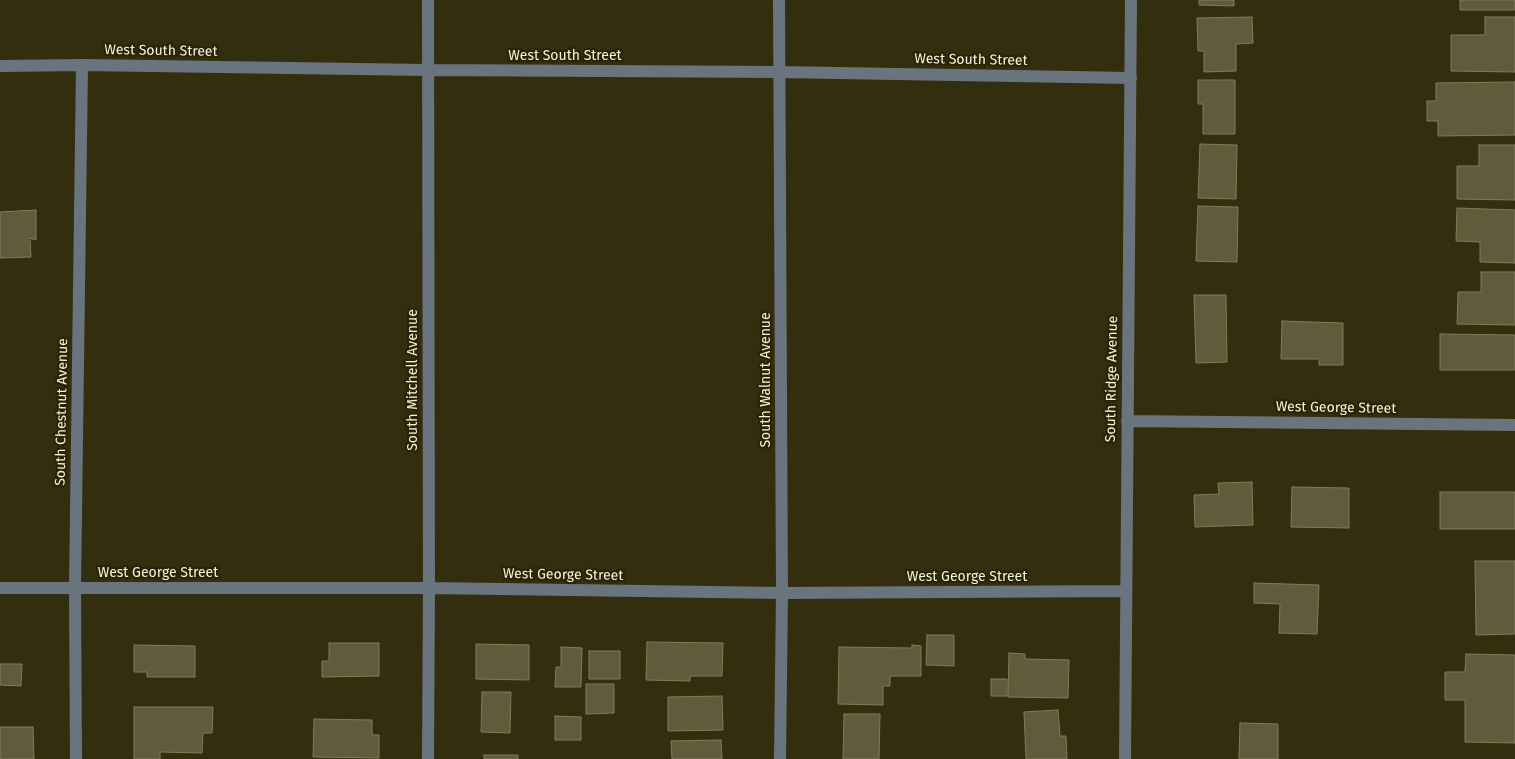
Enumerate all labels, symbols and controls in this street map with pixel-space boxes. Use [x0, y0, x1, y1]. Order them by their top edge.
street label: West South Street [104, 42, 218, 60]
street label: West South Street [508, 48, 622, 64]
street label: West South Street [914, 51, 1028, 69]
street label: South Mitchell Avenue [405, 309, 421, 451]
street label: South Walnut Avenue [758, 312, 774, 448]
street label: South Ridge Avenue [1102, 316, 1122, 442]
street label: South Chestnut Avenue [52, 338, 72, 486]
street label: West George Street [1276, 399, 1396, 417]
street label: West George Street [98, 565, 218, 581]
street label: West George Street [503, 566, 623, 584]
street label: West George Street [907, 569, 1027, 585]

